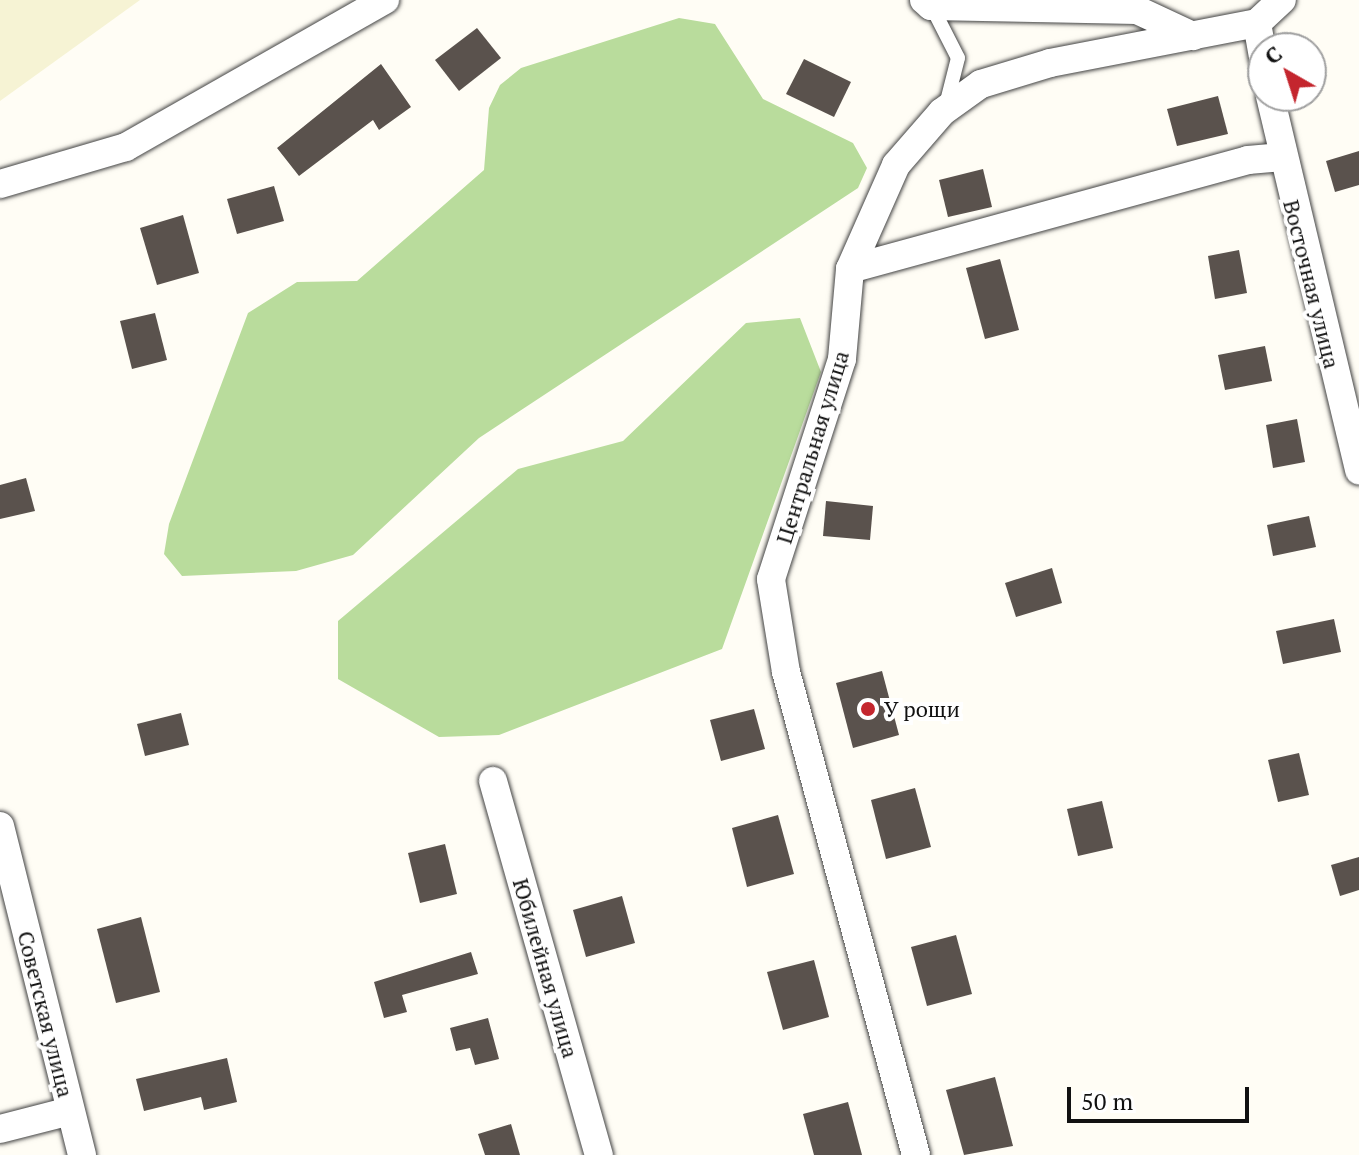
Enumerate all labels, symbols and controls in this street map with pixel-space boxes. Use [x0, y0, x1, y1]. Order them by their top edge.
north arrow [1247, 32, 1327, 112]
text: С [1258, 39, 1288, 70]
street label: Восточная улица [1278, 197, 1346, 371]
street label: Центральная улица [770, 347, 854, 547]
place label: У рощи [884, 696, 961, 722]
marker: У рощи [859, 700, 877, 718]
street label: Юбилейная улица [508, 875, 584, 1061]
street label: Советская улица [13, 928, 79, 1100]
scale bar [1071, 1071, 1253, 1121]
text: 50 m [1081, 1085, 1133, 1117]

